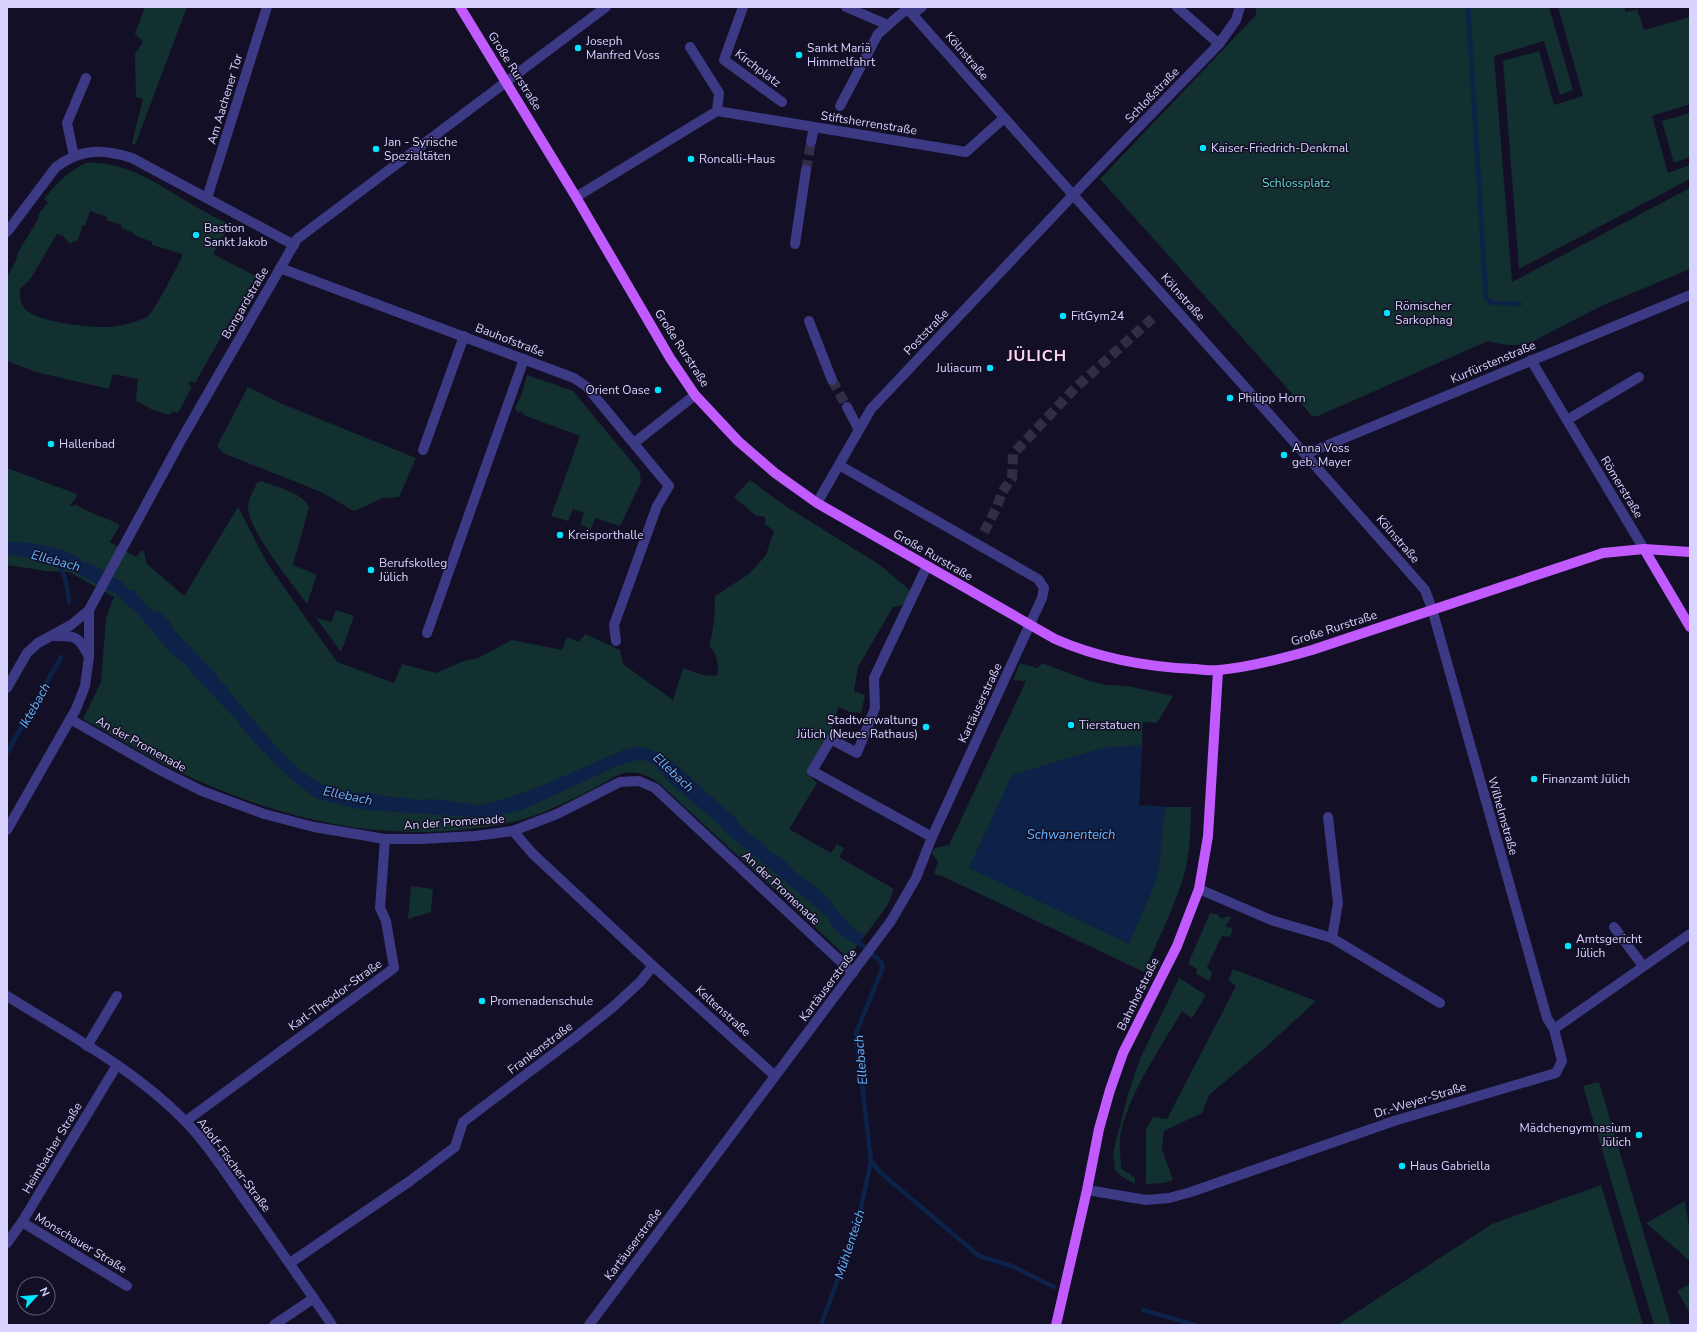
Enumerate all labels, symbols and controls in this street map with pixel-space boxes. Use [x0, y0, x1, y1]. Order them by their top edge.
street label: Große Rurstraße [484, 29, 546, 113]
street label: Kölnstraße [942, 29, 992, 83]
place label: Joseph Manfred Voss [585, 33, 660, 63]
place label: Sankt Mariä Himmelfahrt [807, 40, 876, 70]
marker: Joseph Manfred Voss [573, 43, 583, 53]
street label: Kirchplatz [732, 45, 785, 91]
marker: Sankt Mariä Himmelfahrt [794, 50, 804, 60]
street label: Am Aachener Tor [204, 51, 247, 146]
street label: Schloßstraße [1121, 64, 1183, 126]
street label: Stiftsherrenstraße [820, 107, 918, 139]
place label: Jan - Syrische Spezialtäten [383, 134, 457, 164]
place label: Kaiser-Friedrich-Denkmal [1211, 140, 1349, 156]
marker: Kaiser-Friedrich-Denkmal [1198, 143, 1208, 153]
marker: Jan - Syrische Spezialtäten [371, 144, 381, 154]
place label: Roncalli-Haus [699, 151, 775, 167]
marker: Roncalli-Haus [686, 154, 696, 164]
park label: Schlossplatz [1262, 175, 1331, 191]
place label: Bastion Sankt Jakob [204, 220, 267, 250]
marker: Bastion Sankt Jakob [191, 230, 201, 240]
street label: Bongardstraße [218, 264, 272, 342]
street label: Kölnstraße [1157, 270, 1209, 324]
place label: Römischer Sarkophag [1395, 298, 1453, 328]
street label: Große Rurstraße [651, 306, 713, 390]
street label: Poststraße [900, 306, 952, 358]
place label: FitGym24 [1071, 308, 1124, 324]
marker: Römischer Sarkophag [1382, 308, 1392, 318]
marker: FitGym24 [1058, 311, 1068, 321]
street label: Bauhofstraße [473, 319, 547, 361]
street label: Kurfürstenstraße [1448, 337, 1538, 387]
district label: JÜLICH [1006, 345, 1067, 367]
place label: Juliacum [935, 360, 982, 376]
marker: Juliacum [985, 363, 995, 373]
place label: Orient Oase [586, 382, 650, 398]
marker: Orient Oase [653, 385, 663, 395]
place label: Philipp Horn [1238, 390, 1306, 406]
marker: Philipp Horn [1225, 393, 1235, 403]
place label: Hallenbad [59, 436, 115, 452]
marker: Hallenbad [46, 439, 56, 449]
place label: Anna Voss geb. Mayer [1292, 440, 1352, 470]
marker: Anna Voss geb. Mayer [1279, 450, 1289, 460]
street label: Römerstraße [1597, 453, 1647, 521]
street label: Kölnstraße [1373, 512, 1423, 566]
street label: Große Rurstraße [890, 526, 976, 584]
place label: Kreisporthalle [568, 527, 644, 543]
marker: Kreisporthalle [555, 530, 565, 540]
water label: Ellebach [29, 546, 82, 576]
place label: Berufskolleg Jülich [378, 555, 447, 585]
marker: Berufskolleg Jülich [366, 565, 376, 575]
street label: Große Rurstraße [1289, 607, 1379, 649]
street label: Kartäuserstraße [954, 660, 1006, 746]
water label: Iktebach [15, 680, 55, 731]
place label: Stadtverwaltung Jülich (Neues Rathaus) [795, 712, 918, 742]
street label: An der Promenade [93, 713, 189, 775]
place label: Tierstatuen [1079, 717, 1140, 733]
marker: Tierstatuen [1066, 720, 1076, 730]
marker: Stadtverwaltung Jülich (Neues Rathaus) [921, 722, 931, 732]
water label: Ellebach [649, 749, 698, 796]
place label: Finanzamt Jülich [1542, 771, 1630, 787]
marker: Finanzamt Jülich [1529, 774, 1539, 784]
street label: Wilhelmstraße [1484, 775, 1522, 857]
water label: Ellebach [321, 782, 374, 810]
street label: An der Promenade [403, 810, 505, 834]
water label: Schwanenteich [1027, 826, 1115, 844]
street label: An der Promenade [739, 848, 823, 928]
place label: Amtsgericht Jülich [1575, 931, 1643, 961]
marker: Amtsgericht Jülich [1563, 941, 1573, 951]
street label: Kartäuserstraße [796, 946, 860, 1024]
street label: Bahnhofstraße [1113, 955, 1163, 1033]
street label: Karl-Theodor-Straße [285, 956, 385, 1034]
street label: Keltenstraße [692, 982, 754, 1040]
place label: Promenadenschule [490, 993, 593, 1009]
marker: Promenadenschule [477, 996, 487, 1006]
street label: Frankenstraße [504, 1018, 576, 1078]
water label: Ellebach [850, 1034, 872, 1086]
street label: Dr.-Weyer-Straße [1372, 1078, 1468, 1122]
street label: Heimbacher Straße [18, 1099, 86, 1197]
street label: Adolf-Fischer-Straße [193, 1115, 275, 1215]
place label: Mädchengymnasium Jülich [1520, 1120, 1631, 1150]
marker: Mädchengymnasium Jülich [1634, 1130, 1644, 1140]
place label: Haus Gabriella [1410, 1158, 1490, 1174]
marker: Haus Gabriella [1397, 1161, 1407, 1171]
street label: Kartäuserstraße [601, 1205, 665, 1283]
water label: Mühlenteich [830, 1207, 870, 1281]
street label: Monschauer Straße [32, 1209, 130, 1277]
north arrow [16, 1276, 56, 1316]
text: N [36, 1285, 53, 1299]

